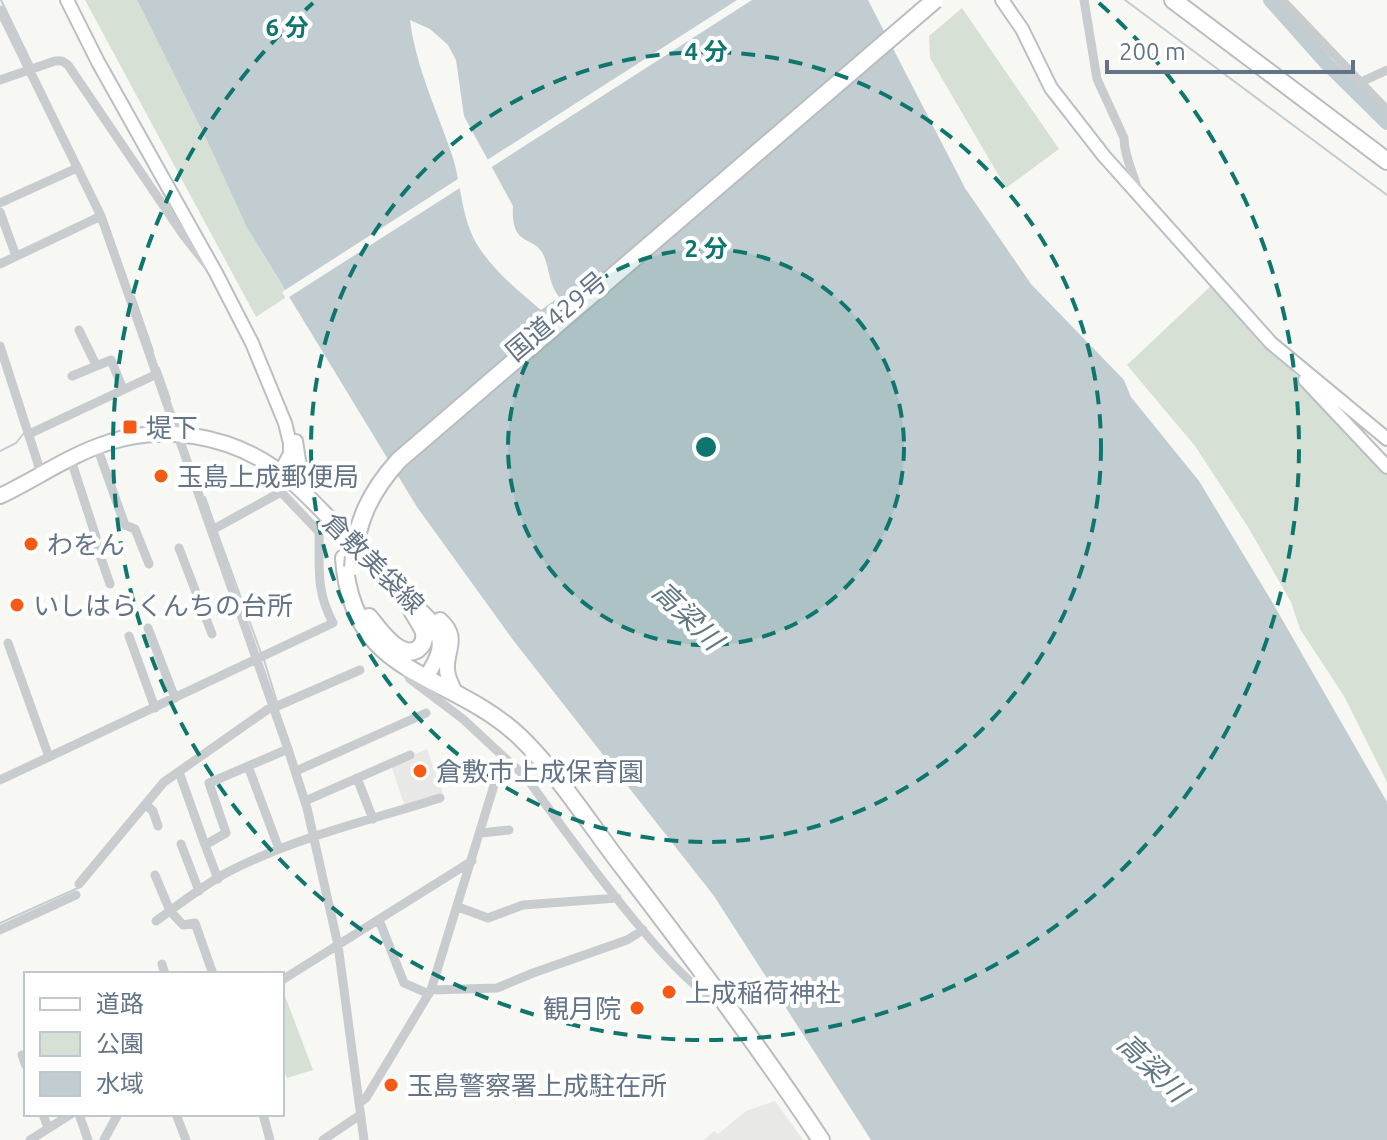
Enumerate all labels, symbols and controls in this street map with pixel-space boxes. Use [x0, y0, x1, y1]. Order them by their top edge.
text: 6 分 [265, 14, 309, 41]
scale bar [1107, 24, 1353, 74]
text: 4 分 [684, 38, 728, 65]
text: 200 m [1119, 38, 1186, 65]
text: 2 分 [684, 235, 728, 262]
street label: 国道429号 [500, 266, 612, 366]
place label: 堤下 [146, 413, 198, 442]
marker: 堤下 [121, 418, 139, 436]
centre of rings [692, 433, 720, 461]
place label: 玉島上成郵便局 [177, 462, 359, 491]
marker: 玉島上成郵便局 [152, 467, 170, 485]
street label: 倉敷美袋線 [318, 507, 430, 619]
place label: わをん [47, 530, 125, 559]
marker: わをん [22, 535, 40, 553]
water label: 高梁川 [647, 575, 731, 657]
place label: いしはらくんちの台所 [33, 591, 293, 620]
marker: いしはらくんちの台所 [8, 596, 26, 614]
place label: 倉敷市上成保育園 [436, 757, 644, 786]
marker: 倉敷市上成保育園 [411, 762, 429, 780]
legend [24, 972, 284, 1116]
place label: 上成稲荷神社 [685, 978, 841, 1007]
marker: 上成稲荷神社 [660, 983, 678, 1001]
text: 道路 [96, 990, 144, 1017]
place label: 観月院 [543, 994, 621, 1023]
marker: 観月院 [628, 999, 646, 1017]
water label: 高梁川 [1112, 1027, 1196, 1109]
text: 公園 [96, 1030, 144, 1057]
text: 水域 [96, 1070, 144, 1097]
place label: 玉島警察署上成駐在所 [407, 1071, 667, 1100]
marker: 玉島警察署上成駐在所 [382, 1076, 400, 1094]

